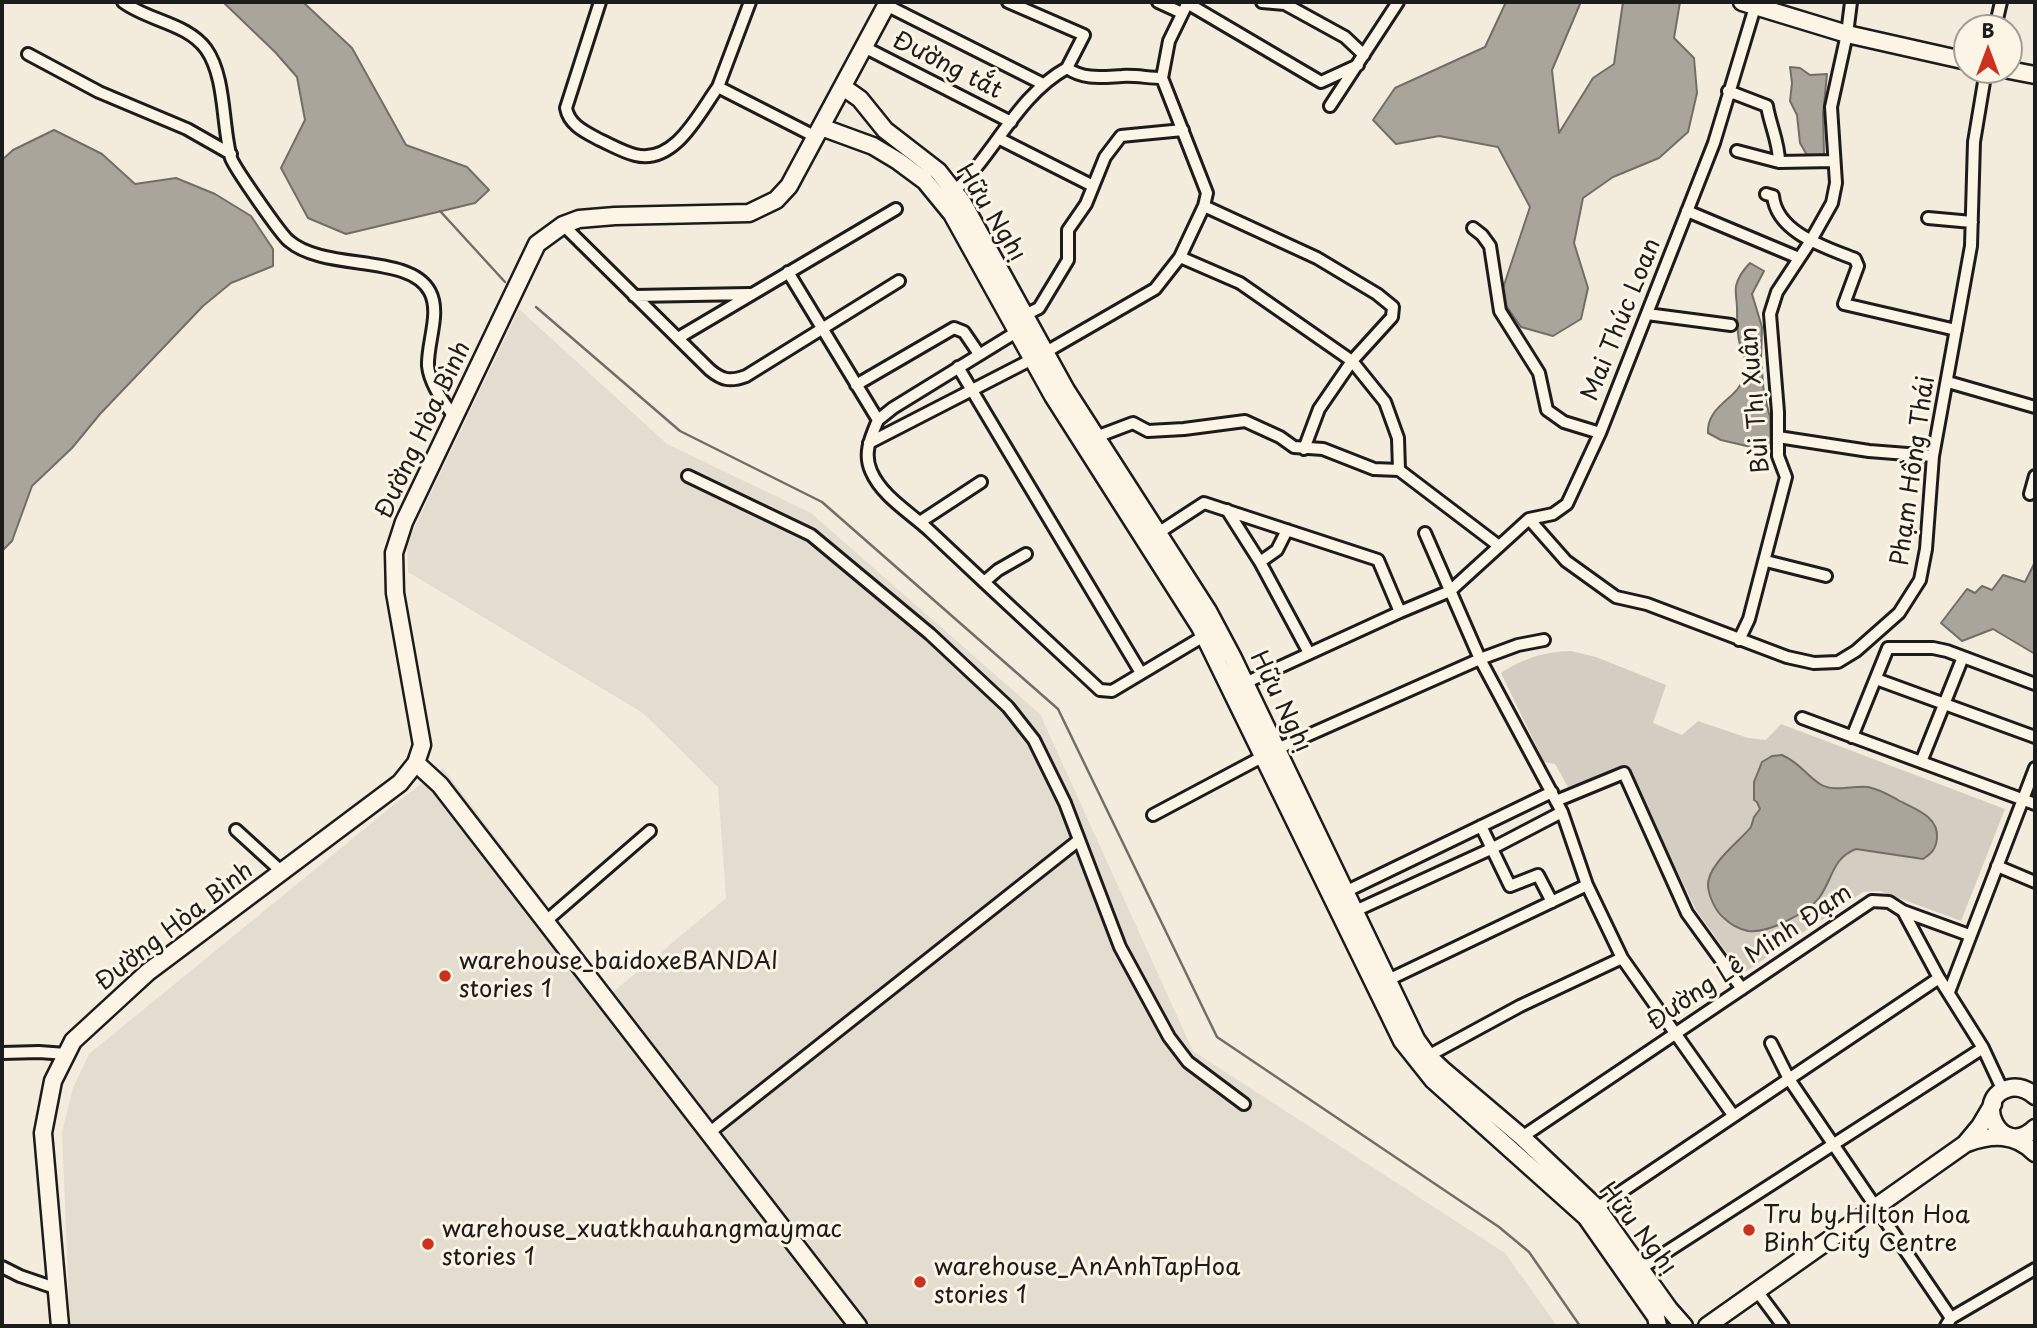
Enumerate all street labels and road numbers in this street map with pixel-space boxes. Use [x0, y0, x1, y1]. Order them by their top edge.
street label: Đường tắt [888, 26, 1006, 106]
street label: Hữu Nghị [949, 159, 1031, 267]
street label: Mai Thúc Loan [1576, 235, 1668, 405]
street label: Bùi Thị Xuân [1735, 326, 1777, 474]
street label: Đường Hòa Bình [370, 337, 478, 523]
street label: Phạm Hồng Thái [1886, 374, 1942, 568]
street label: Hữu Nghị [1243, 647, 1317, 757]
street label: Đường Hòa Bình [90, 856, 260, 998]
street label: Đường Lê Minh Đạm [1642, 879, 1858, 1037]
street label: Hữu Nghị [1592, 1177, 1682, 1281]

